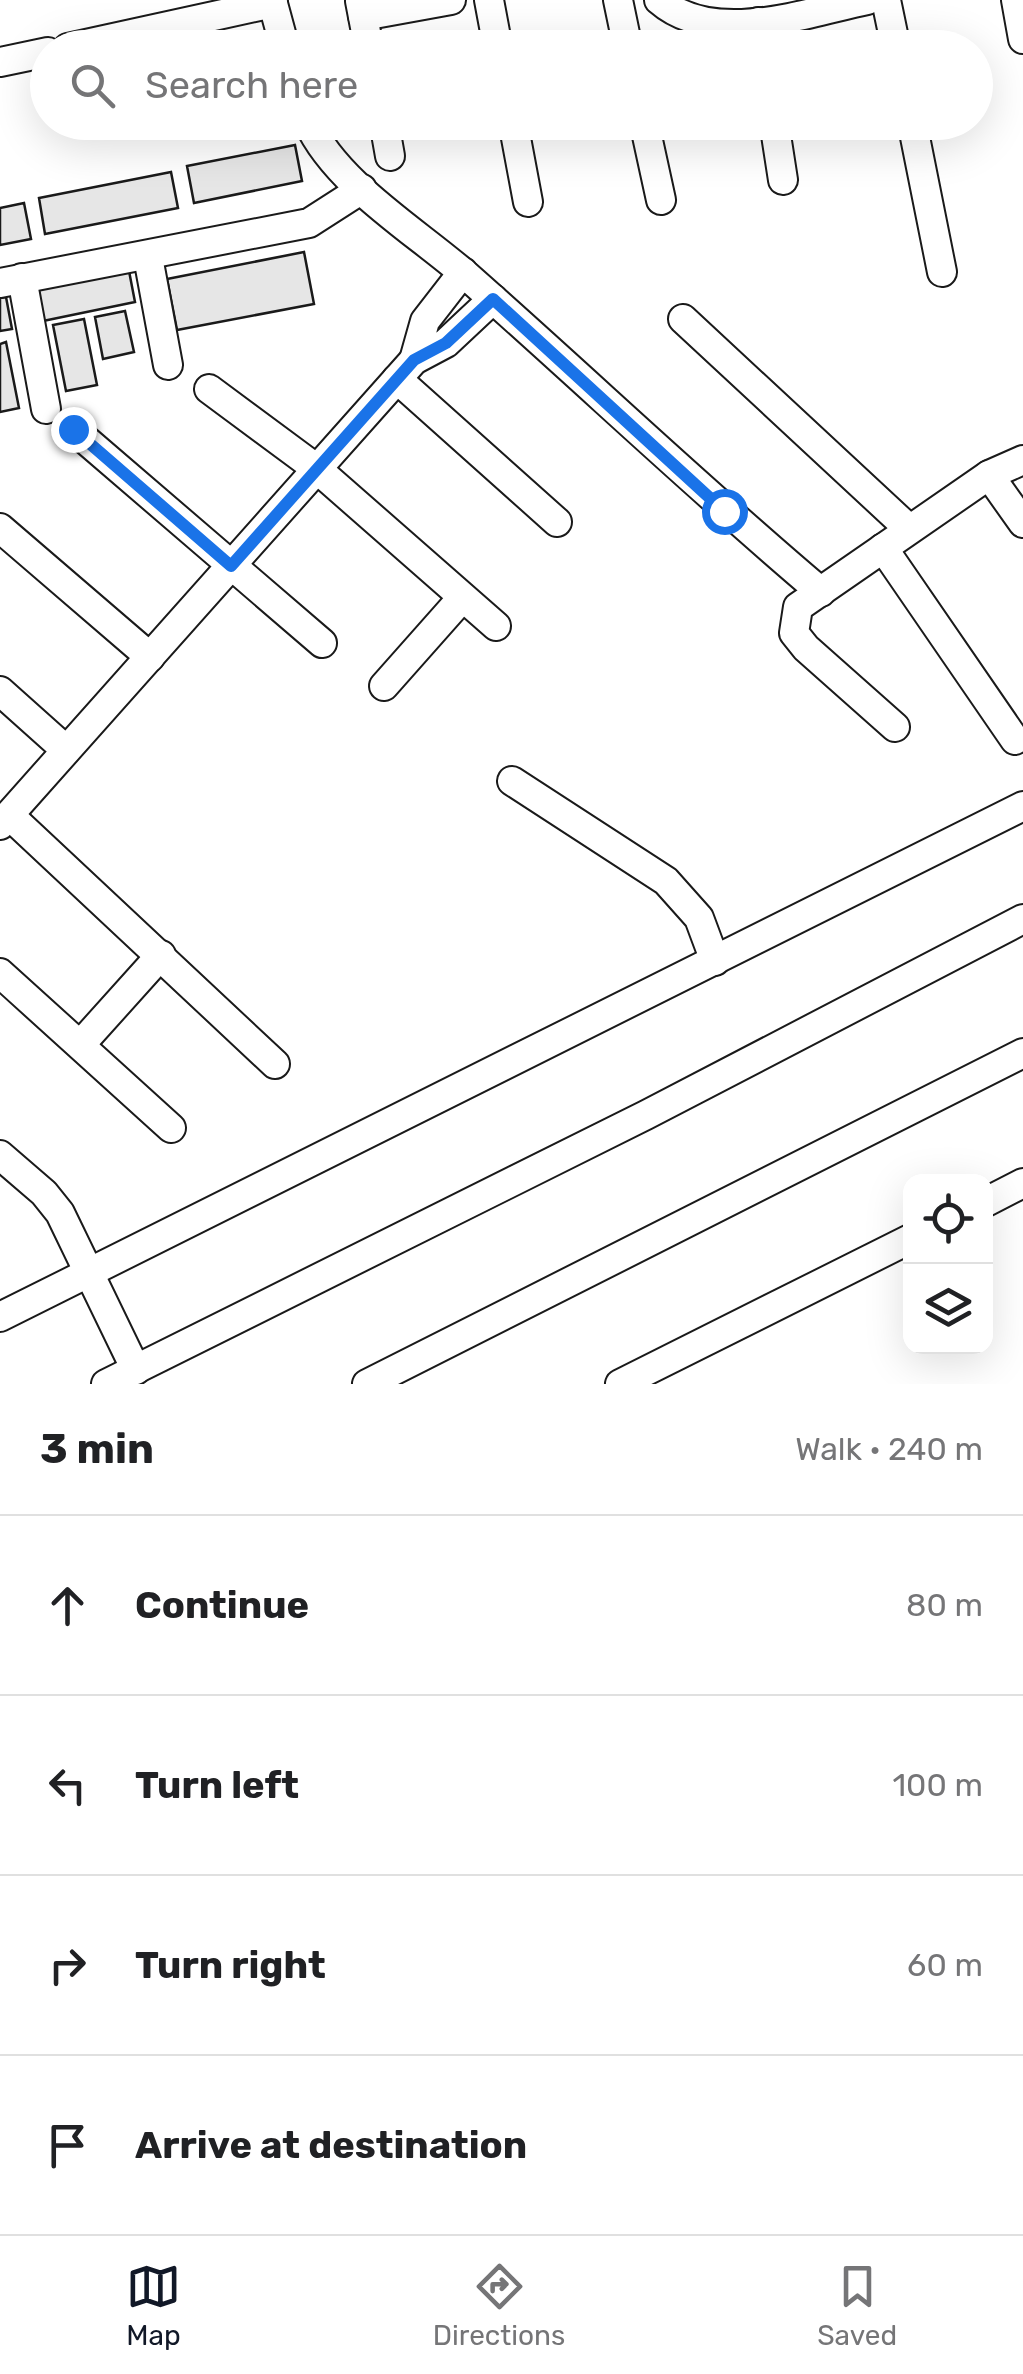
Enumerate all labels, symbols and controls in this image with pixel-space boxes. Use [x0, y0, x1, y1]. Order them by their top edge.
search box [30, 30, 993, 140]
icon: search [65, 58, 120, 113]
text: Search here [145, 62, 358, 108]
route end [51, 407, 97, 453]
route start [702, 489, 748, 535]
map controls [903, 1174, 993, 1354]
button: locate [903, 1174, 993, 1264]
button: layers [903, 1264, 993, 1354]
text: 3 min [40, 1424, 154, 1474]
text: Walk · 240 m [795, 1430, 983, 1468]
icon: ahead [40, 1578, 95, 1633]
text: Continue [135, 1582, 309, 1628]
text: 80 m [906, 1586, 983, 1624]
icon: left [40, 1758, 95, 1813]
text: Turn left [135, 1762, 299, 1808]
text: 100 m [892, 1766, 983, 1804]
icon: right [40, 1938, 95, 1993]
text: Turn right [135, 1942, 326, 1988]
text: 60 m [907, 1946, 983, 1984]
icon: arrive [40, 2118, 95, 2173]
text: Arrive at destination [135, 2122, 527, 2168]
tab: Map [126, 2259, 181, 2352]
tab: Directions [433, 2259, 565, 2352]
tab: Saved [817, 2259, 897, 2352]

